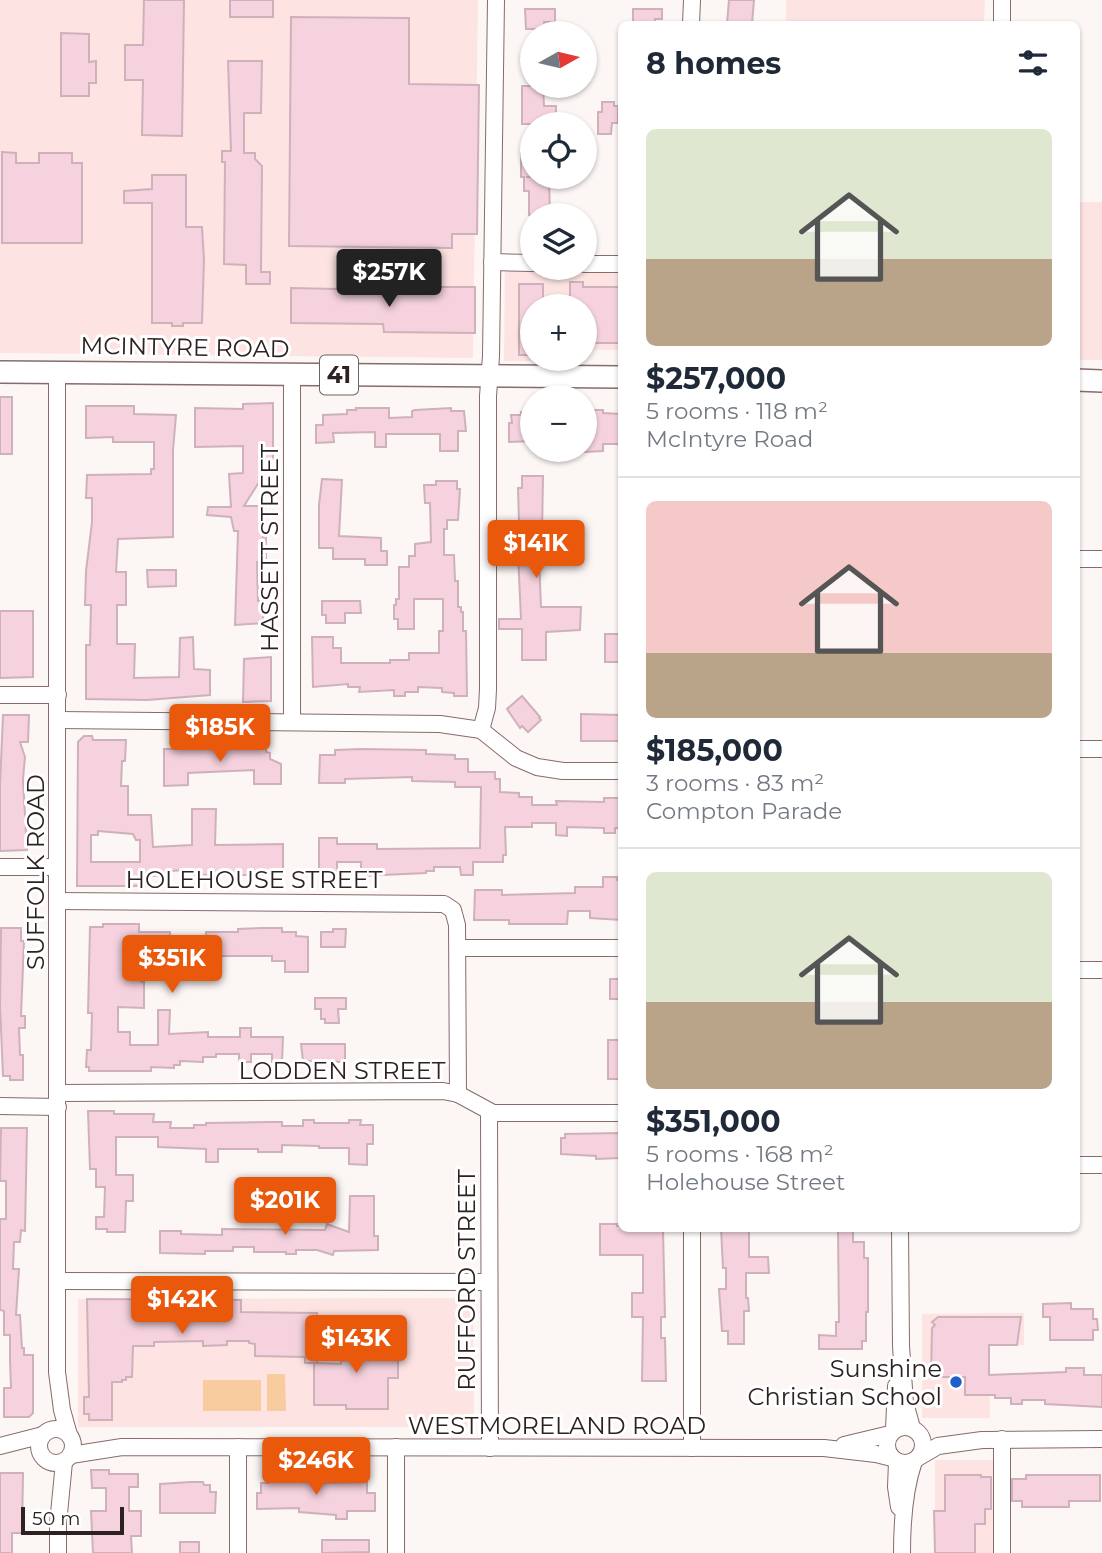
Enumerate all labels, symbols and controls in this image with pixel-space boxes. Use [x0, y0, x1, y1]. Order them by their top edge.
north arrow [520, 21, 597, 98]
map controls [520, 21, 597, 462]
icon: filters [1014, 44, 1052, 82]
text: 8 homes [646, 45, 781, 82]
button: locate [520, 112, 597, 189]
icon: home [786, 174, 912, 300]
button: layers [520, 203, 597, 280]
pin: $257K [340, 250, 438, 309]
text: $257K [353, 258, 425, 286]
button: + [520, 294, 597, 371]
street label: MCINTYRE ROAD [80, 331, 290, 363]
road number: 41 [320, 356, 358, 394]
text: $257,000 [646, 360, 786, 397]
button: − [520, 385, 597, 462]
text: 5 rooms · 118 m² [646, 397, 828, 425]
text: McIntyre Road [646, 425, 813, 453]
street label: HASSETT STREET [255, 444, 284, 652]
pin: $141K [487, 520, 585, 580]
text: $141K [504, 529, 568, 557]
icon: home [786, 546, 912, 672]
pin: $185K [171, 704, 269, 764]
text: $185K [185, 713, 255, 741]
text: $185,000 [646, 732, 783, 769]
text: 3 rooms · 83 m² [646, 769, 824, 797]
street label: SUFFOLK ROAD [21, 774, 50, 970]
text: Compton Parade [646, 797, 842, 825]
street label: HOLEHOUSE STREET [125, 865, 383, 894]
icon: home [786, 917, 912, 1043]
pin: $351K [123, 936, 221, 995]
text: $351K [138, 944, 206, 972]
street label: LODDEN STREET [239, 1056, 446, 1085]
text: $351,000 [646, 1103, 781, 1140]
text: 5 rooms · 168 m² [646, 1140, 834, 1168]
text: Holehouse Street [646, 1168, 845, 1196]
street label: RUFFORD STREET [452, 1169, 481, 1391]
pin: $201K [236, 1178, 334, 1237]
text: $201K [250, 1186, 320, 1214]
pin: $142K [133, 1276, 231, 1336]
text: $142K [147, 1285, 217, 1313]
pin: $143K [307, 1316, 405, 1375]
text: $143K [321, 1324, 391, 1352]
place label: Sunshine Christian School [747, 1354, 942, 1411]
marker: Sunshine Christian School [948, 1374, 964, 1390]
street label: WESTMORELAND ROAD [408, 1411, 706, 1440]
pin: $246K [267, 1438, 365, 1497]
text: $246K [278, 1446, 354, 1474]
scale bar [21, 1504, 124, 1536]
text: 50 m [32, 1507, 80, 1530]

